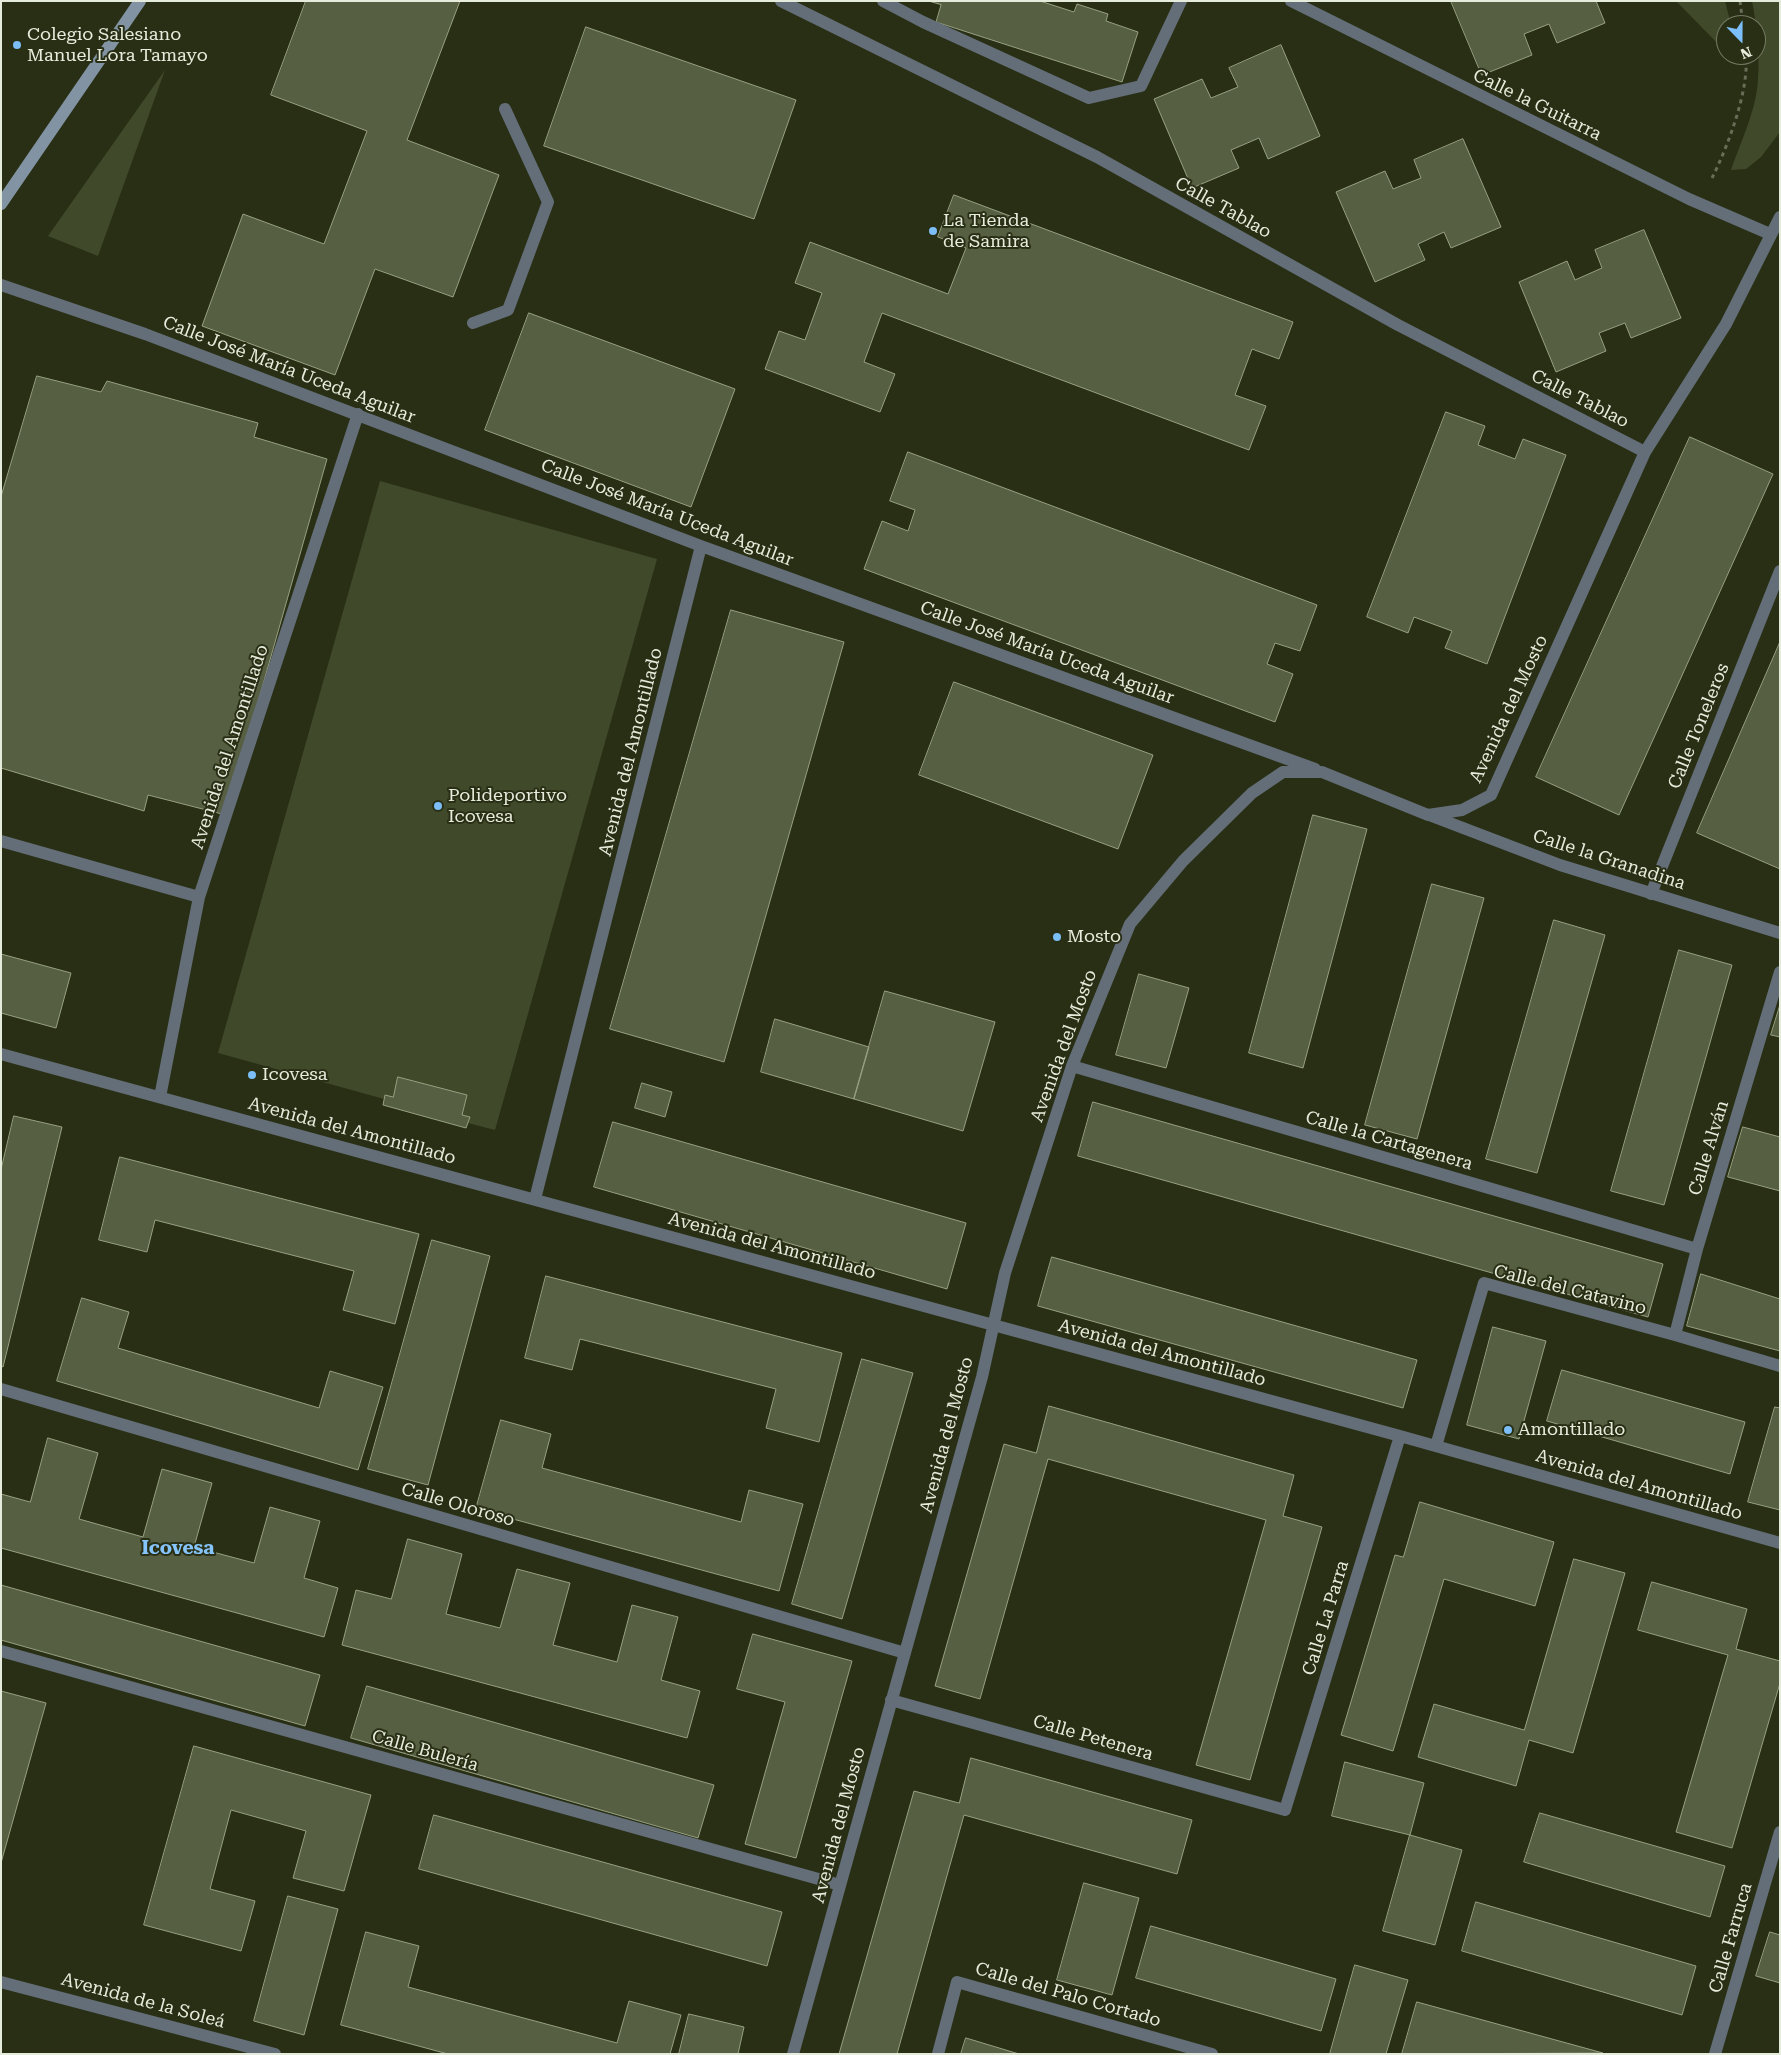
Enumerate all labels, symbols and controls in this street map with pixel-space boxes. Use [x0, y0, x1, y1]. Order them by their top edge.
north arrow [1716, 15, 1766, 65]
place label: Colegio Salesiano Manuel Lora Tamayo [27, 24, 208, 66]
marker: Colegio Salesiano Manuel Lora Tamayo [11, 39, 23, 51]
text: N [1738, 44, 1754, 62]
street label: Calle la Guitarra [1469, 65, 1605, 145]
street label: Calle Tablao [1171, 173, 1275, 243]
place label: La Tienda de Samira [943, 210, 1029, 252]
marker: La Tienda de Samira [927, 225, 939, 237]
street label: Calle José María Uceda Aguilar [160, 312, 418, 428]
street label: Calle Tablao [1528, 365, 1632, 433]
street label: Calle José María Uceda Aguilar [538, 455, 796, 571]
street label: Calle José María Uceda Aguilar [917, 597, 1177, 709]
street label: Avenida del Mosto [1465, 632, 1553, 786]
street label: Avenida del Amontillado [187, 642, 273, 852]
street label: Avenida del Amontillado [595, 646, 667, 858]
street label: Calle Toneleros [1664, 660, 1734, 792]
place label: Polideportivo Icovesa [448, 785, 567, 828]
marker: Polideportivo Icovesa [432, 800, 444, 812]
street label: Calle la Granadina [1530, 825, 1688, 895]
place label: Mosto [1067, 926, 1121, 948]
marker: Mosto [1051, 931, 1063, 943]
street label: Avenida del Mosto [1026, 967, 1102, 1125]
place label: Icovesa [262, 1064, 327, 1086]
marker: Icovesa [246, 1069, 258, 1081]
street label: Avenida del Amontillado [246, 1093, 458, 1169]
street label: Calle Alván [1684, 1098, 1734, 1198]
street label: Calle la Cartagenera [1303, 1107, 1475, 1175]
street label: Avenida del Amontillado [666, 1208, 878, 1284]
street label: Calle del Catavino [1491, 1261, 1649, 1319]
street label: Avenida del Amontillado [1056, 1315, 1268, 1391]
street label: Avenida del Mosto [916, 1355, 978, 1515]
place label: Amontillado [1518, 1419, 1625, 1441]
marker: Amontillado [1502, 1424, 1514, 1436]
street label: Avenida del Amontillado [1533, 1445, 1745, 1525]
street label: Calle Oloroso [399, 1479, 517, 1531]
district label: Icovesa [141, 1537, 215, 1559]
street label: Calle La Parra [1298, 1558, 1354, 1678]
street label: Calle Petenera [1030, 1711, 1156, 1765]
street label: Calle Bulería [369, 1726, 481, 1776]
street label: Avenida del Mosto [808, 1745, 870, 1905]
street label: Calle Farruca [1705, 1880, 1757, 1996]
street label: Calle del Palo Cortado [973, 1958, 1163, 2032]
street label: Avenida de la Soleá [59, 1969, 227, 2033]

